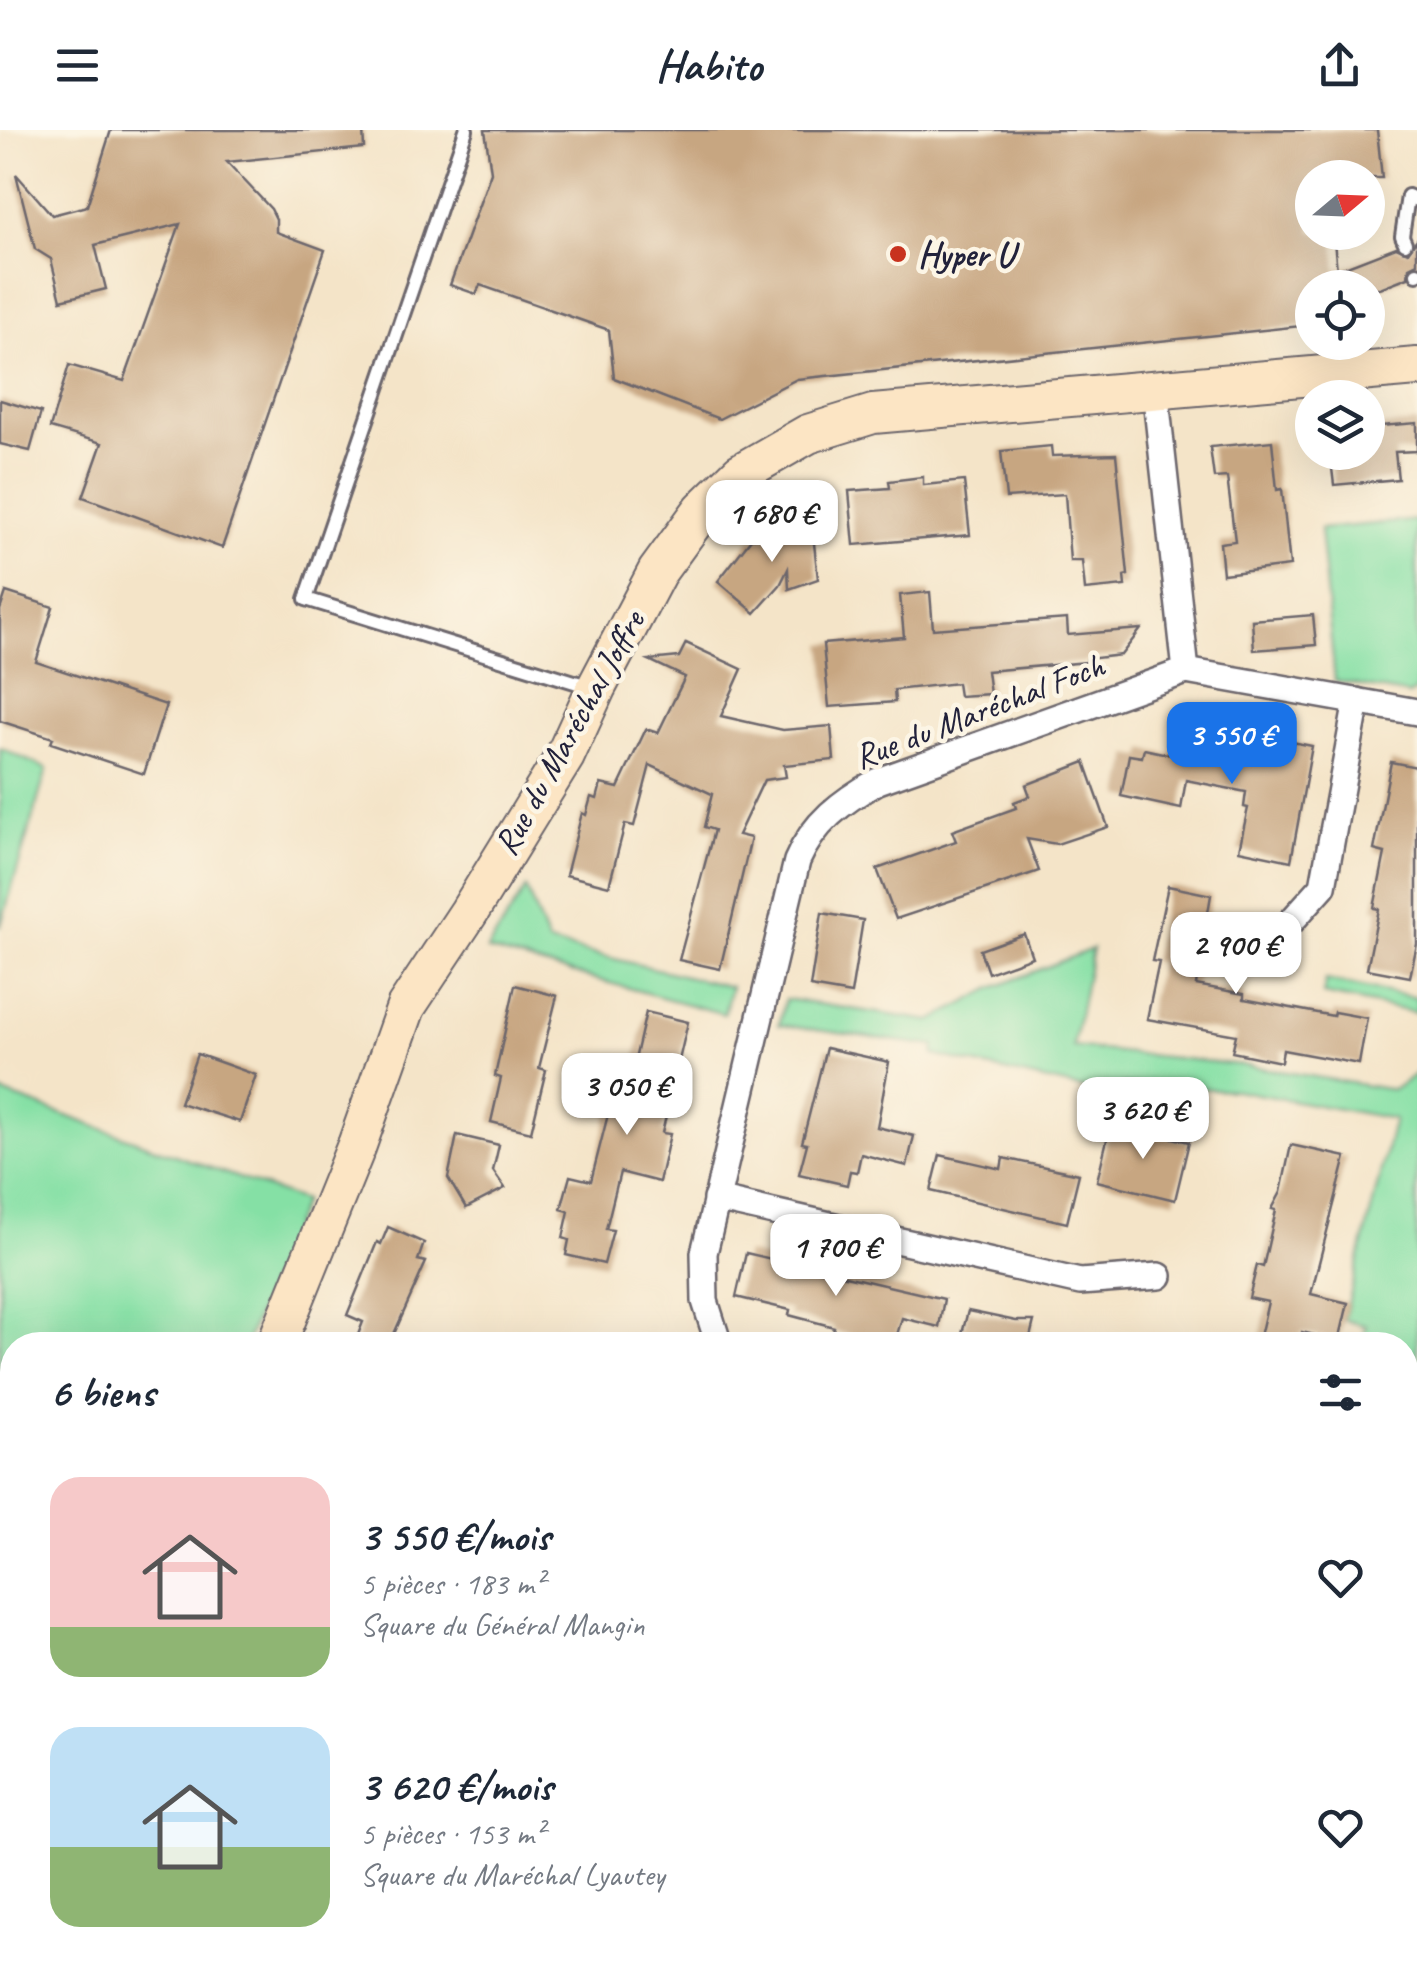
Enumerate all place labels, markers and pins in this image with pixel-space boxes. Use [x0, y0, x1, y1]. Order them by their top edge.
place label: Hyper U [918, 232, 1020, 277]
marker: Hyper U [887, 243, 909, 265]
pin: 1 680 € [680, 480, 864, 565]
pin: 3 550 € [1140, 702, 1324, 787]
pin: 2 900 € [1144, 912, 1328, 997]
pin: 3 050 € [535, 1053, 719, 1138]
pin: 3 620 € [1051, 1077, 1235, 1162]
pin: 1 700 € [744, 1214, 928, 1299]

